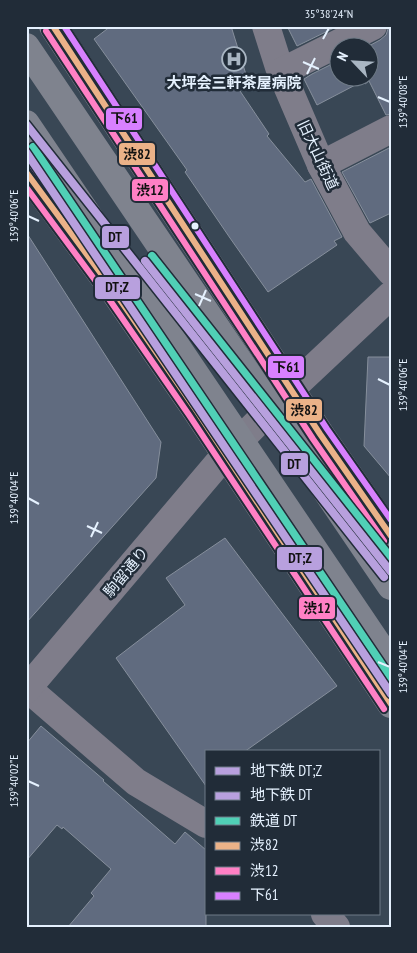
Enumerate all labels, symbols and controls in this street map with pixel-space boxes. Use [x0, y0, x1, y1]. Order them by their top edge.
text: 35°38'24"N [305, 6, 353, 21]
north arrow [330, 38, 380, 88]
hospital icon: 大坪会三軒茶屋病院 [221, 46, 247, 72]
text: N [332, 49, 352, 64]
place label: 大坪会三軒茶屋病院 [166, 73, 302, 92]
text: 139°40'08"E [395, 76, 410, 128]
line badge: 下61 [105, 107, 143, 131]
text: 下61 [110, 109, 138, 127]
street label: 旧大山街道 [294, 117, 343, 193]
line badge: 渋82 [118, 142, 156, 166]
text: 渋82 [123, 145, 151, 163]
line badge: 渋12 [131, 178, 169, 202]
text: 渋12 [136, 181, 164, 199]
text: 139°40'06"E [6, 190, 21, 242]
unlabelled marker [190, 221, 200, 231]
line badge: DT [101, 225, 130, 249]
text: DT [108, 228, 122, 246]
line badge: DT;Z [94, 276, 141, 300]
text: DT;Z [105, 278, 129, 296]
line badge: 下61 [267, 355, 305, 379]
text: 下61 [272, 358, 300, 376]
text: 139°40'06"E [395, 359, 410, 411]
line badge: 渋82 [285, 398, 323, 422]
text: 渋82 [290, 401, 318, 419]
line badge: DT [280, 452, 309, 476]
text: DT [287, 455, 301, 473]
text: 139°40'04"E [6, 472, 21, 524]
street label: 駒留通り [99, 543, 152, 601]
line badge: DT;Z [276, 546, 323, 571]
text: DT;Z [288, 549, 312, 567]
line badge: 渋12 [298, 596, 336, 620]
text: 渋12 [303, 599, 331, 617]
text: 139°40'04"E [395, 641, 410, 693]
legend [205, 750, 380, 916]
text: 139°40'02"E [6, 755, 21, 807]
text: 地下鉄 DT;Z [250, 761, 322, 780]
text: 地下鉄 DT [250, 785, 313, 804]
text: 鉄道 DT [250, 811, 298, 830]
text: 渋82 [250, 835, 279, 854]
text: 渋12 [250, 861, 279, 880]
text: 下61 [250, 885, 279, 904]

